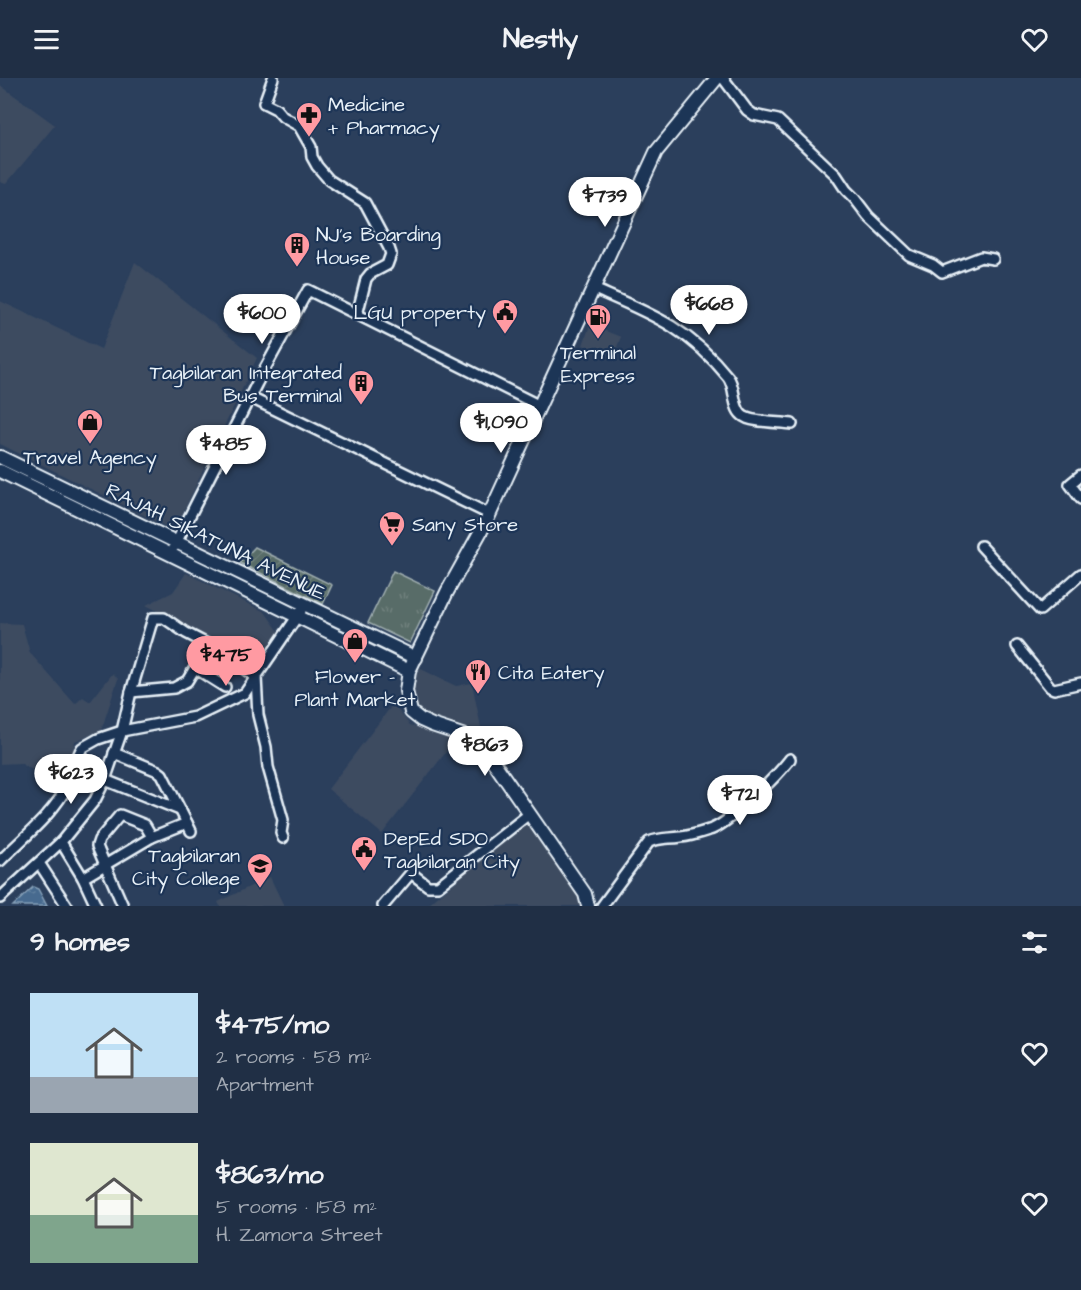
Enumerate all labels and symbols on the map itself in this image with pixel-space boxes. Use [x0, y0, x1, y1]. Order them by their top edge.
place label: Medicine + Pharmacy [328, 91, 440, 143]
pharmacy icon: Medicine + Pharmacy [294, 100, 324, 138]
pin: $739 [569, 177, 641, 228]
place label: NJ's Boarding House [316, 221, 441, 272]
building icon: NJ's Boarding House [282, 230, 312, 268]
pin: $668 [673, 285, 745, 336]
pin: $600 [226, 294, 298, 345]
public building icon: LGU property [490, 297, 520, 335]
place label: LGU property [354, 299, 486, 328]
fuel station icon: Terminal Express [583, 302, 613, 340]
place label: Terminal Express [560, 339, 636, 390]
place label: Tagbilaran Integrated Bus Terminal [150, 359, 342, 410]
building icon: Tagbilaran Integrated Bus Terminal [346, 368, 376, 406]
pin: $1,090 [452, 403, 550, 454]
shop icon: Travel Agency [75, 407, 105, 445]
pin: $485 [190, 425, 262, 476]
place label: Travel Agency [23, 444, 157, 473]
street label: RAJAH SIKATUNA AVENUE [101, 476, 330, 607]
supermarket icon: Sany Store [377, 509, 407, 547]
place label: Sany Store [412, 511, 518, 540]
shop icon: Flower - Plant Market [340, 626, 370, 664]
pin: $475 [190, 636, 262, 687]
restaurant icon: Cita Eatery [463, 657, 493, 695]
place label: Cita Eatery [498, 659, 604, 688]
place label: Flower - Plant Market [294, 663, 416, 714]
pin: $863 [449, 726, 521, 777]
pin: $623 [35, 754, 107, 805]
pin: $721 [704, 775, 776, 826]
place label: DepEd SDO Tagbilaran City [384, 825, 520, 877]
public building icon: DepEd SDO Tagbilaran City [349, 834, 379, 872]
place label: Tagbilaran City College [132, 842, 240, 894]
school or university icon: Tagbilaran City College [245, 851, 275, 889]

